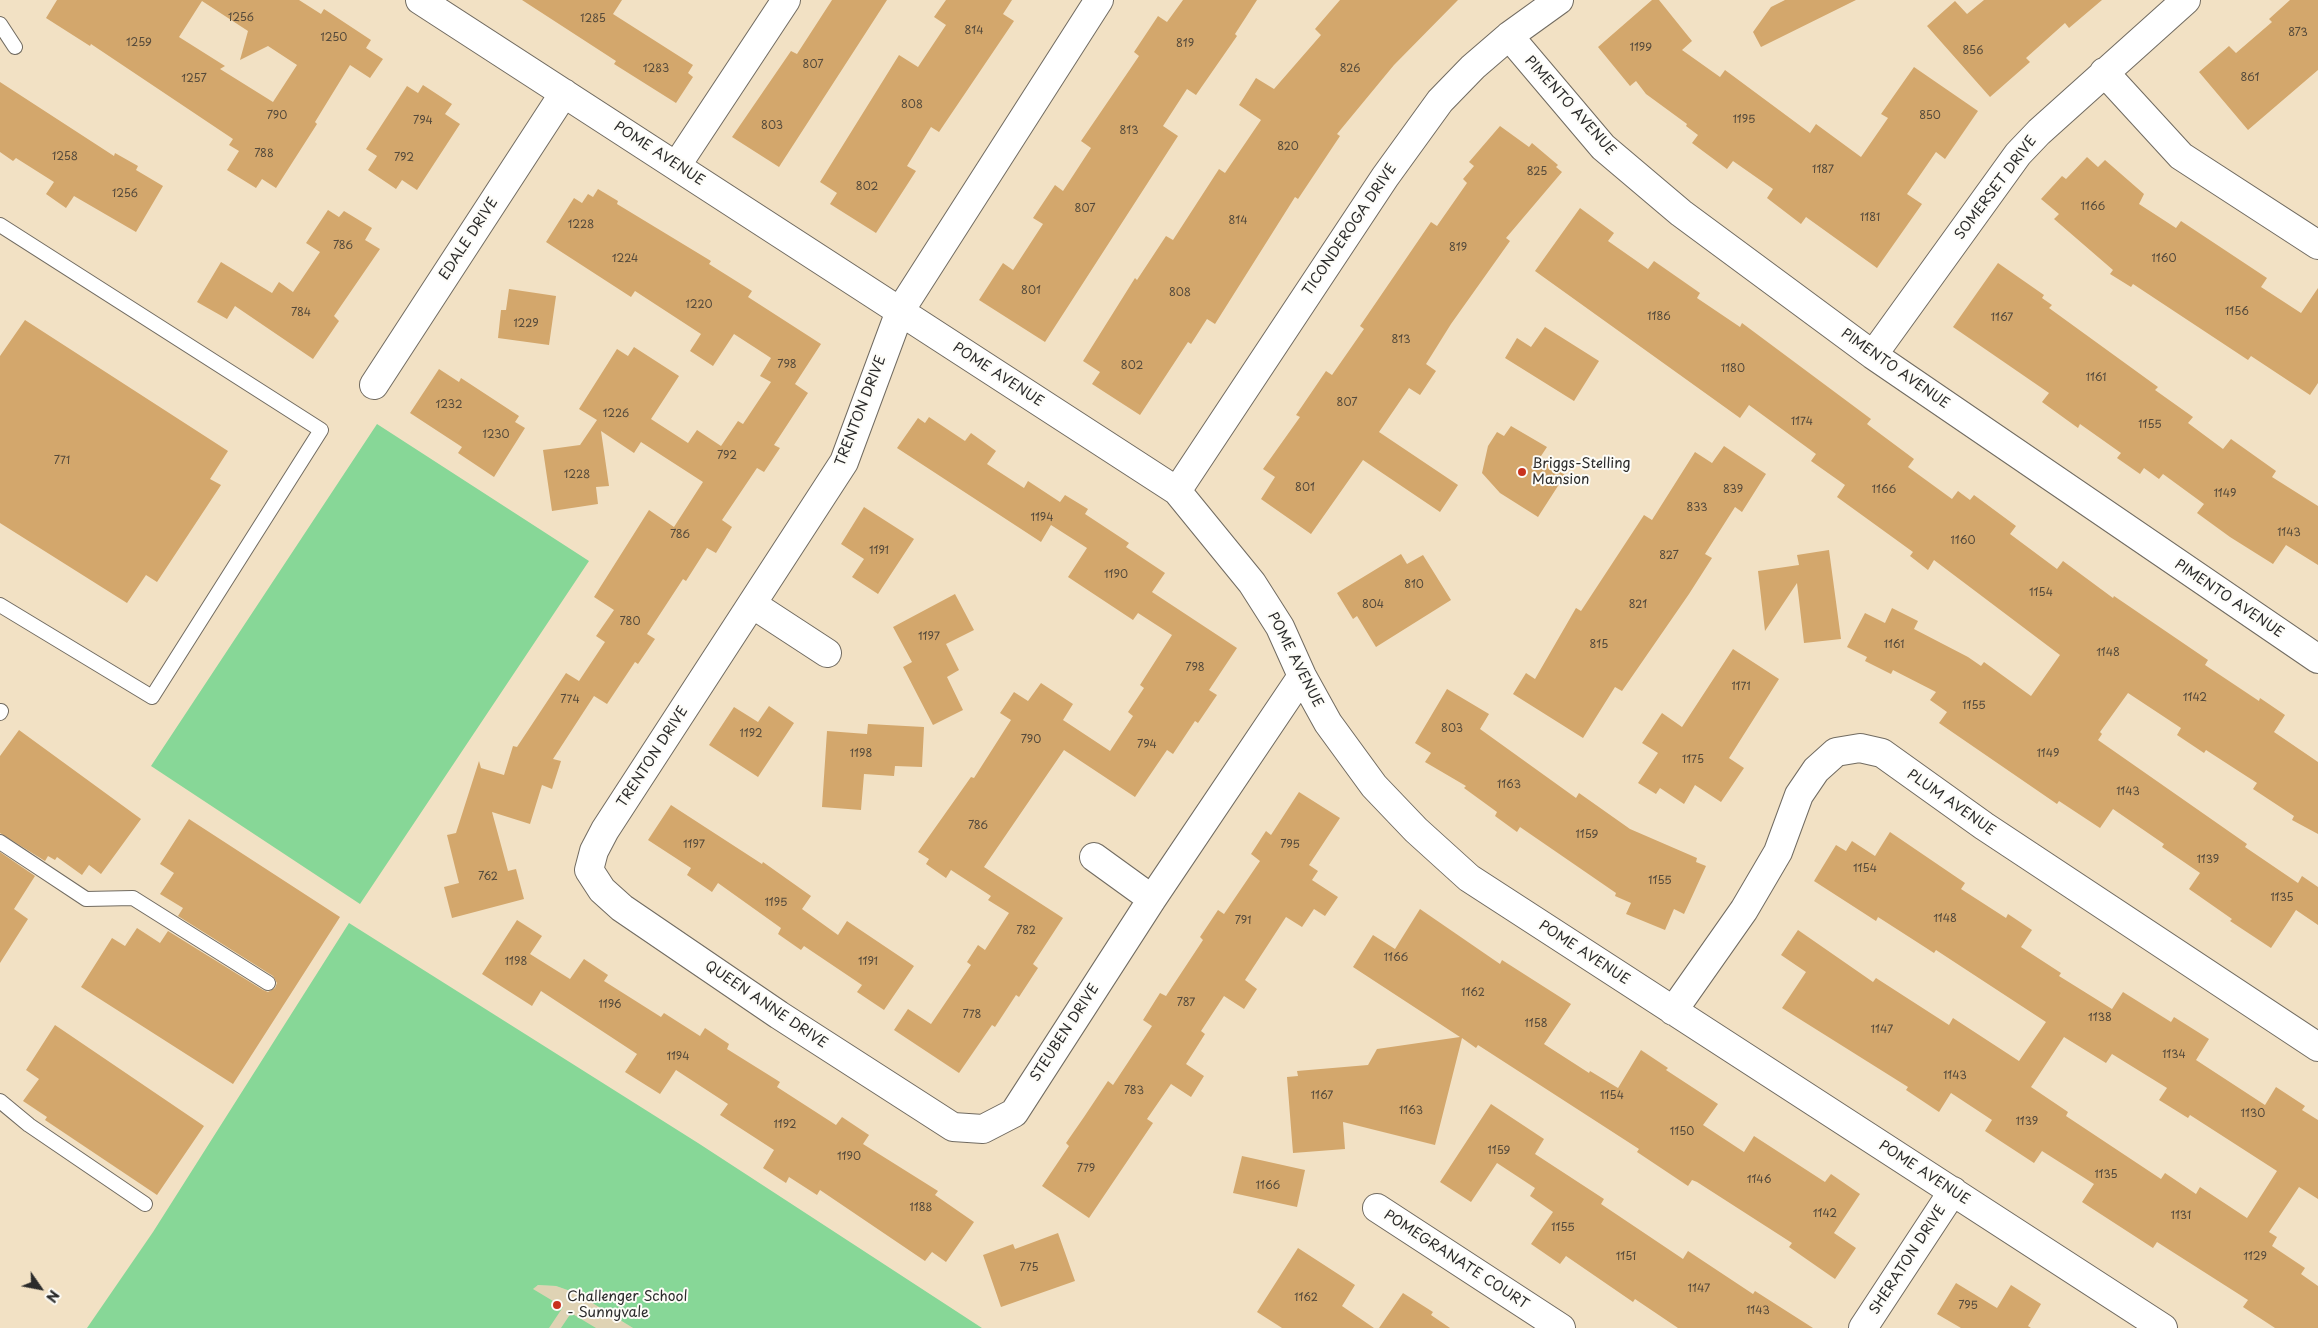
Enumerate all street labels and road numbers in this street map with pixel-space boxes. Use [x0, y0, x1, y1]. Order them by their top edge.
street label: PIMENTO AVENUE [1521, 53, 1619, 159]
street label: POME AVENUE [611, 118, 707, 190]
street label: SOMERSET DRIVE [1952, 133, 2040, 243]
street label: TICONDEROGA DRIVE [1300, 161, 1400, 299]
street label: EDALE DRIVE [436, 195, 502, 283]
street label: PIMENTO AVENUE [1838, 325, 1952, 413]
street label: POME AVENUE [950, 339, 1046, 411]
street label: TRENTON DRIVE [832, 353, 890, 469]
street label: PIMENTO AVENUE [2171, 556, 2287, 642]
street label: POME AVENUE [1264, 610, 1326, 710]
street label: TRENTON DRIVE [614, 703, 692, 811]
street label: PLUM AVENUE [1904, 766, 1998, 840]
street label: POME AVENUE [1536, 917, 1632, 989]
street label: QUEEN ANNE DRIVE [702, 958, 830, 1052]
street label: STEUBEN DRIVE [1027, 981, 1103, 1085]
street label: POME AVENUE [1876, 1137, 1972, 1209]
street label: SHERATON DRIVE [1866, 1202, 1950, 1318]
street label: POMEGRANATE COURT [1380, 1207, 1532, 1313]

